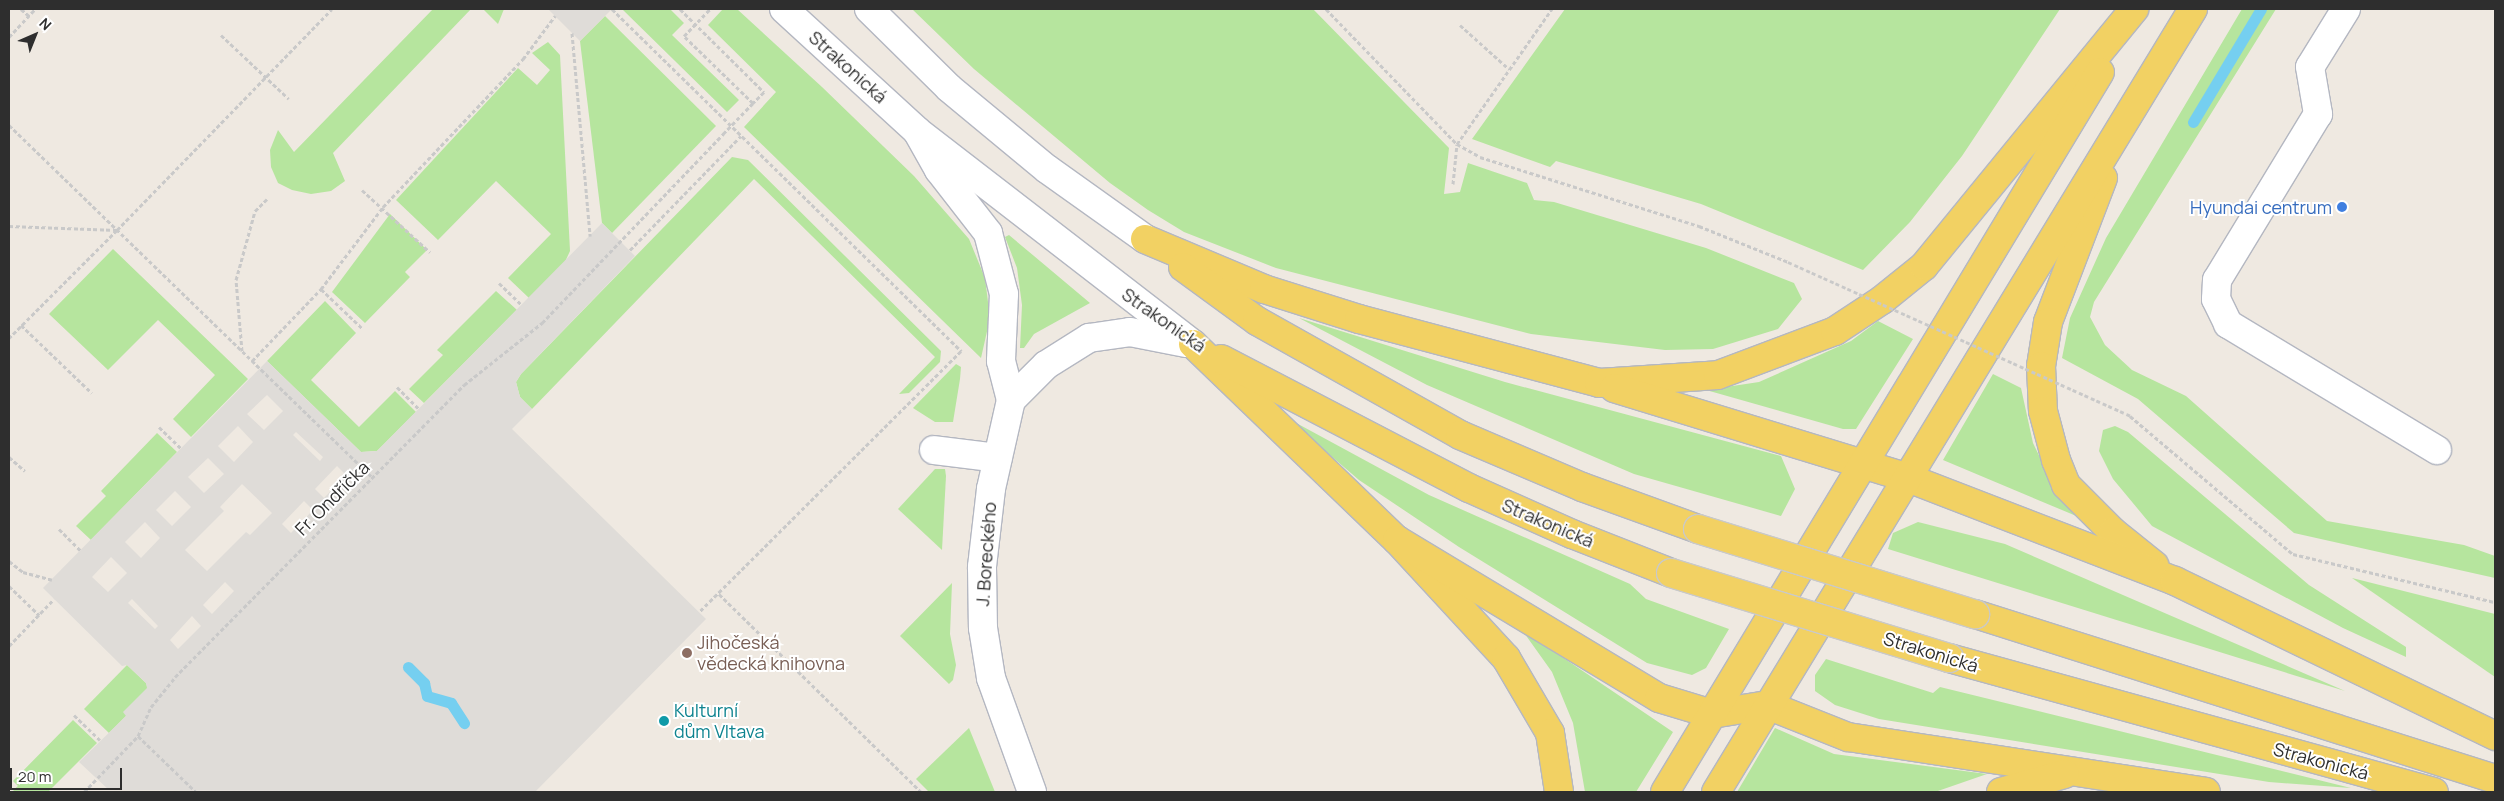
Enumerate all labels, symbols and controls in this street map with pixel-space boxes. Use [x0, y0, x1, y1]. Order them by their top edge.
north arrow [10, 10, 60, 60]
text: N [36, 14, 56, 34]
street label: Strakonická [805, 26, 891, 108]
place label: Hyundai centrum [2190, 196, 2332, 218]
marker: Hyundai centrum [2336, 201, 2348, 213]
street label: Strakonická [1118, 283, 1210, 357]
street label: Fr. Ondříčka [290, 456, 374, 540]
street label: Strakonická [1499, 494, 1597, 552]
street label: J. Boreckého [972, 501, 1000, 607]
street label: Strakonická [1881, 627, 1981, 677]
place label: Jihočeská vědecká knihovna [697, 632, 845, 674]
marker: Jihočeská vědecká knihovna [681, 647, 693, 659]
place label: Kulturní dům Vltava [674, 700, 764, 742]
marker: Kulturní dům Vltava [658, 715, 670, 727]
street label: Strakonická [2271, 738, 2371, 784]
scale bar [12, 758, 125, 790]
text: 20 m [18, 766, 51, 787]

